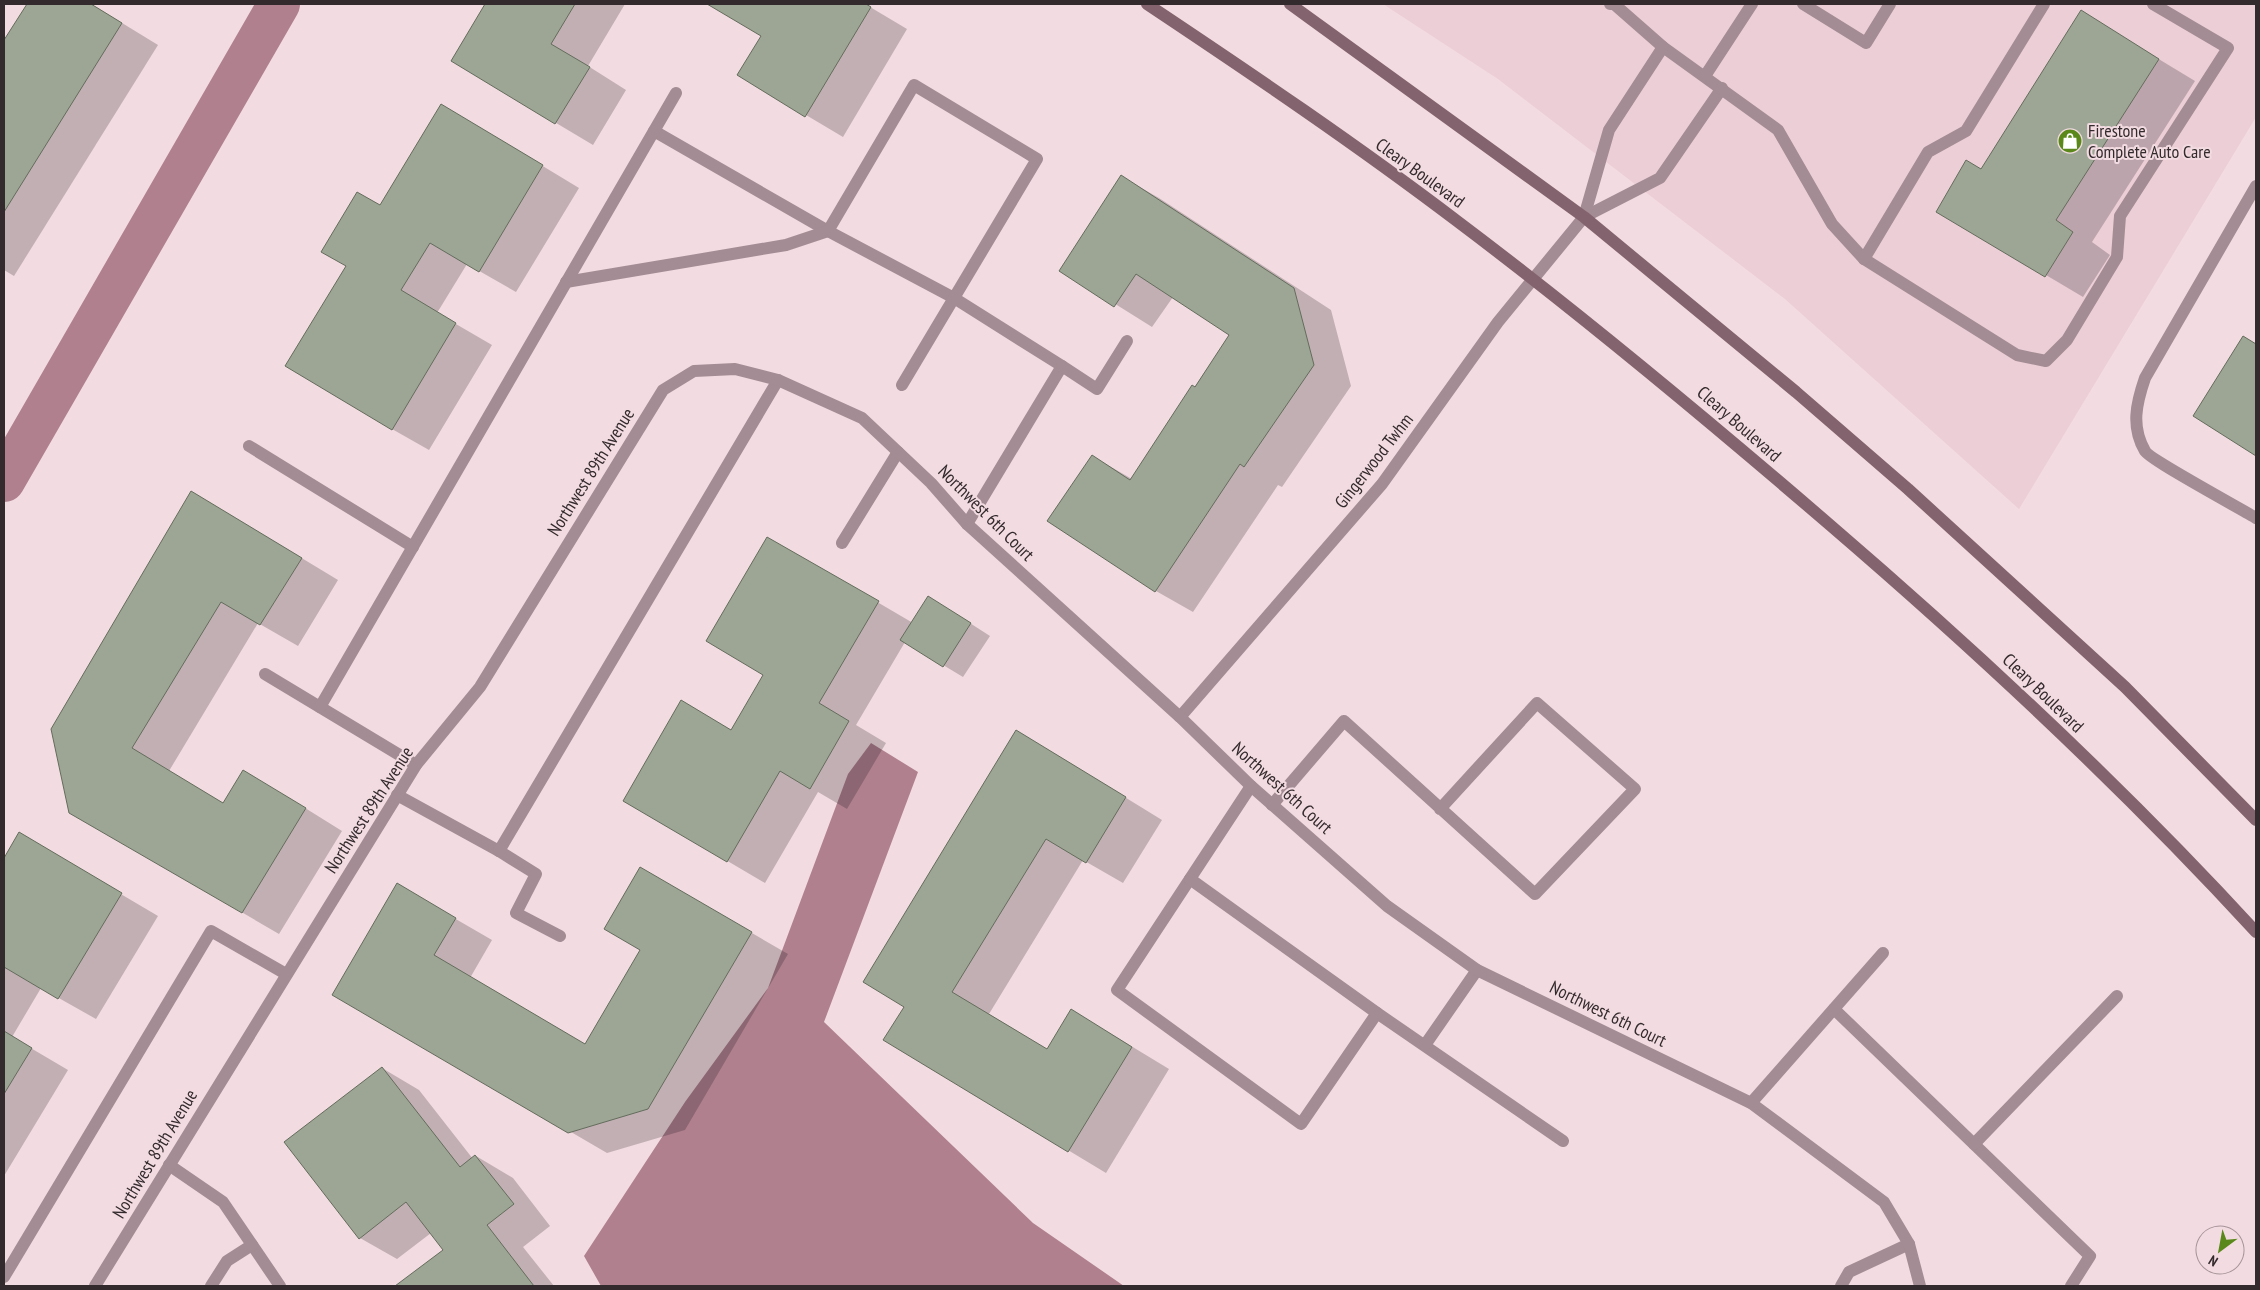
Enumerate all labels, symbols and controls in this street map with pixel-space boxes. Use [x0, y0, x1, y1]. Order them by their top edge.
place label: Firestone Complete Auto Care [2088, 119, 2211, 163]
shop icon: Firestone Complete Auto Care [2057, 128, 2083, 154]
street label: Cleary Boulevard [1371, 133, 1469, 213]
street label: Cleary Boulevard [1692, 381, 1786, 467]
street label: Northwest 89th Avenue [542, 404, 639, 540]
street label: Gingerwood Twhm [1329, 409, 1418, 513]
street label: Northwest 6th Court [933, 460, 1039, 566]
street label: Cleary Boulevard [1998, 648, 2089, 737]
street label: Northwest 6th Court [1227, 737, 1337, 839]
street label: Northwest 89th Avenue [319, 742, 418, 877]
street label: Northwest 6th Court [1546, 975, 1670, 1052]
street label: Northwest 89th Avenue [107, 1085, 202, 1222]
north arrow [2195, 1225, 2245, 1275]
text: N [2205, 1251, 2221, 1271]

